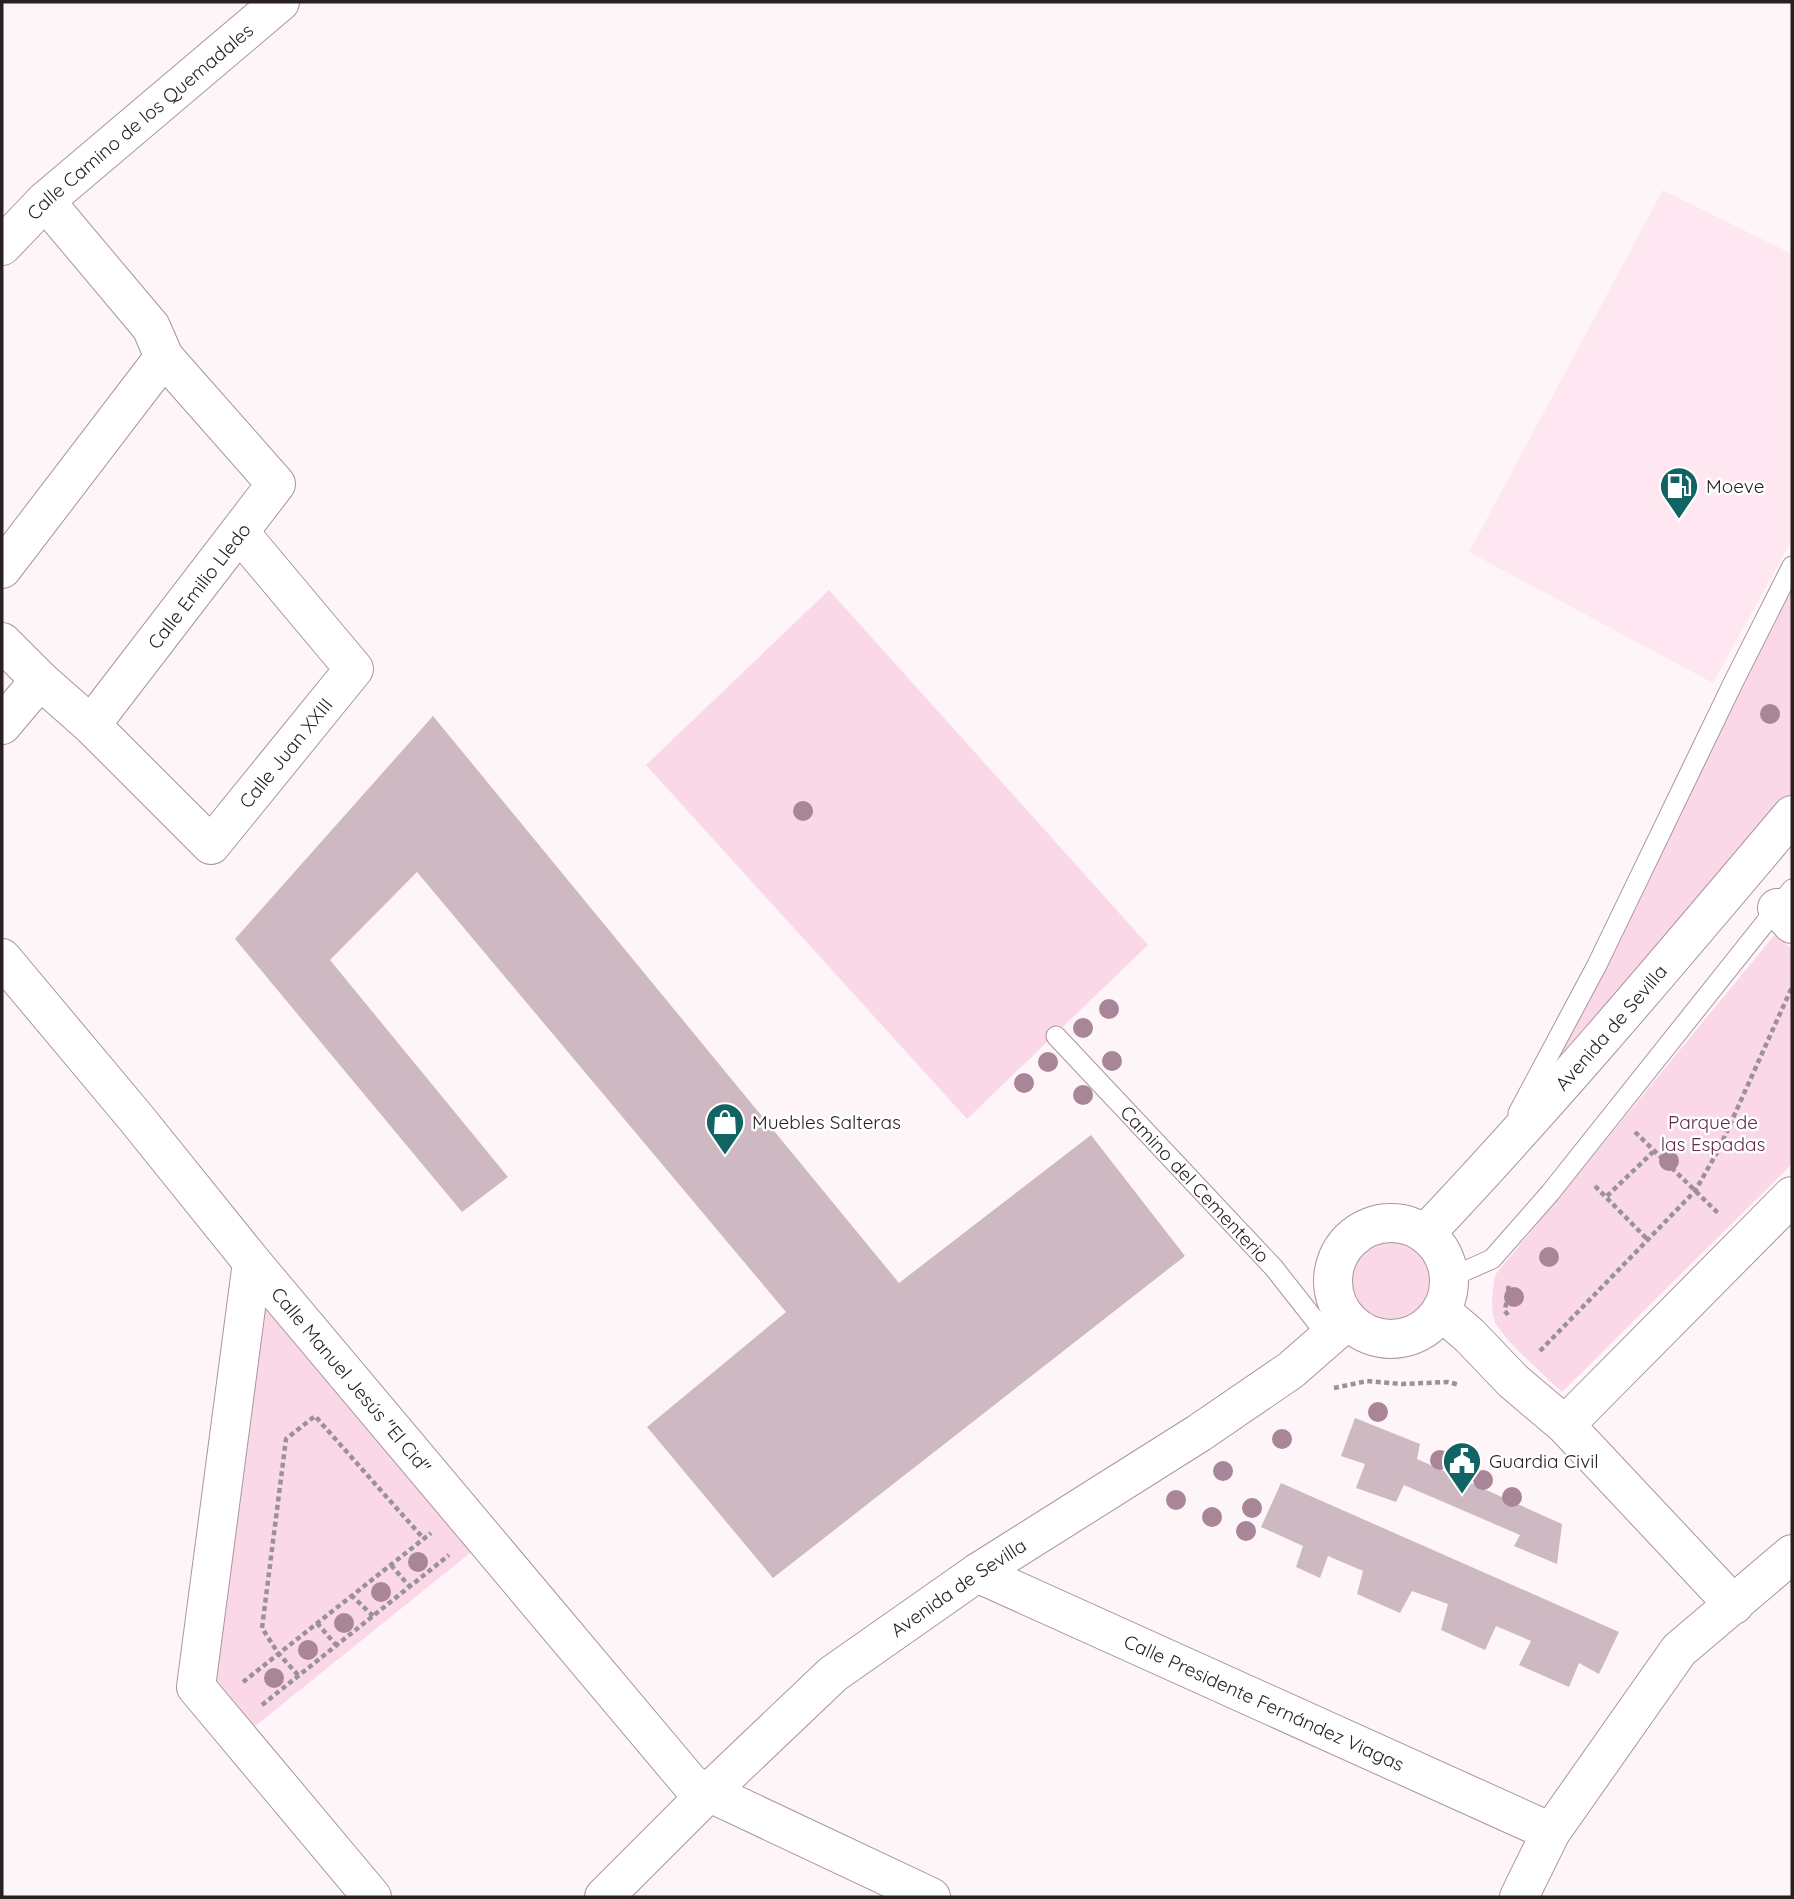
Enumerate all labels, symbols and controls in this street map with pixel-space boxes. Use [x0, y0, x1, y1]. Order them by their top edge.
street label: Calle Camino de los Quemadales [21, 18, 258, 225]
fuel station icon: Moeve [1658, 465, 1700, 520]
place label: Moeve [1706, 474, 1765, 498]
street label: Calle Emilio Lledo [142, 518, 256, 654]
street label: Calle Juan XXIII [234, 693, 338, 813]
street label: Avenida de Sevilla [1550, 959, 1672, 1095]
street label: Camino del Cementerio [1115, 1100, 1275, 1268]
shop icon: Muebles Salteras [704, 1101, 746, 1156]
place label: Muebles Salteras [752, 1110, 901, 1134]
park label: Parque de las Espadas [1661, 1110, 1765, 1156]
street label: Calle Manuel Jesús "El Cid" [266, 1282, 437, 1478]
public building icon: Guardia Civil [1441, 1440, 1483, 1495]
place label: Guardia Civil [1489, 1449, 1599, 1473]
street label: Avenida de Sevilla [886, 1533, 1031, 1642]
street label: Calle Presidente Fernández Viagas [1120, 1629, 1408, 1776]

